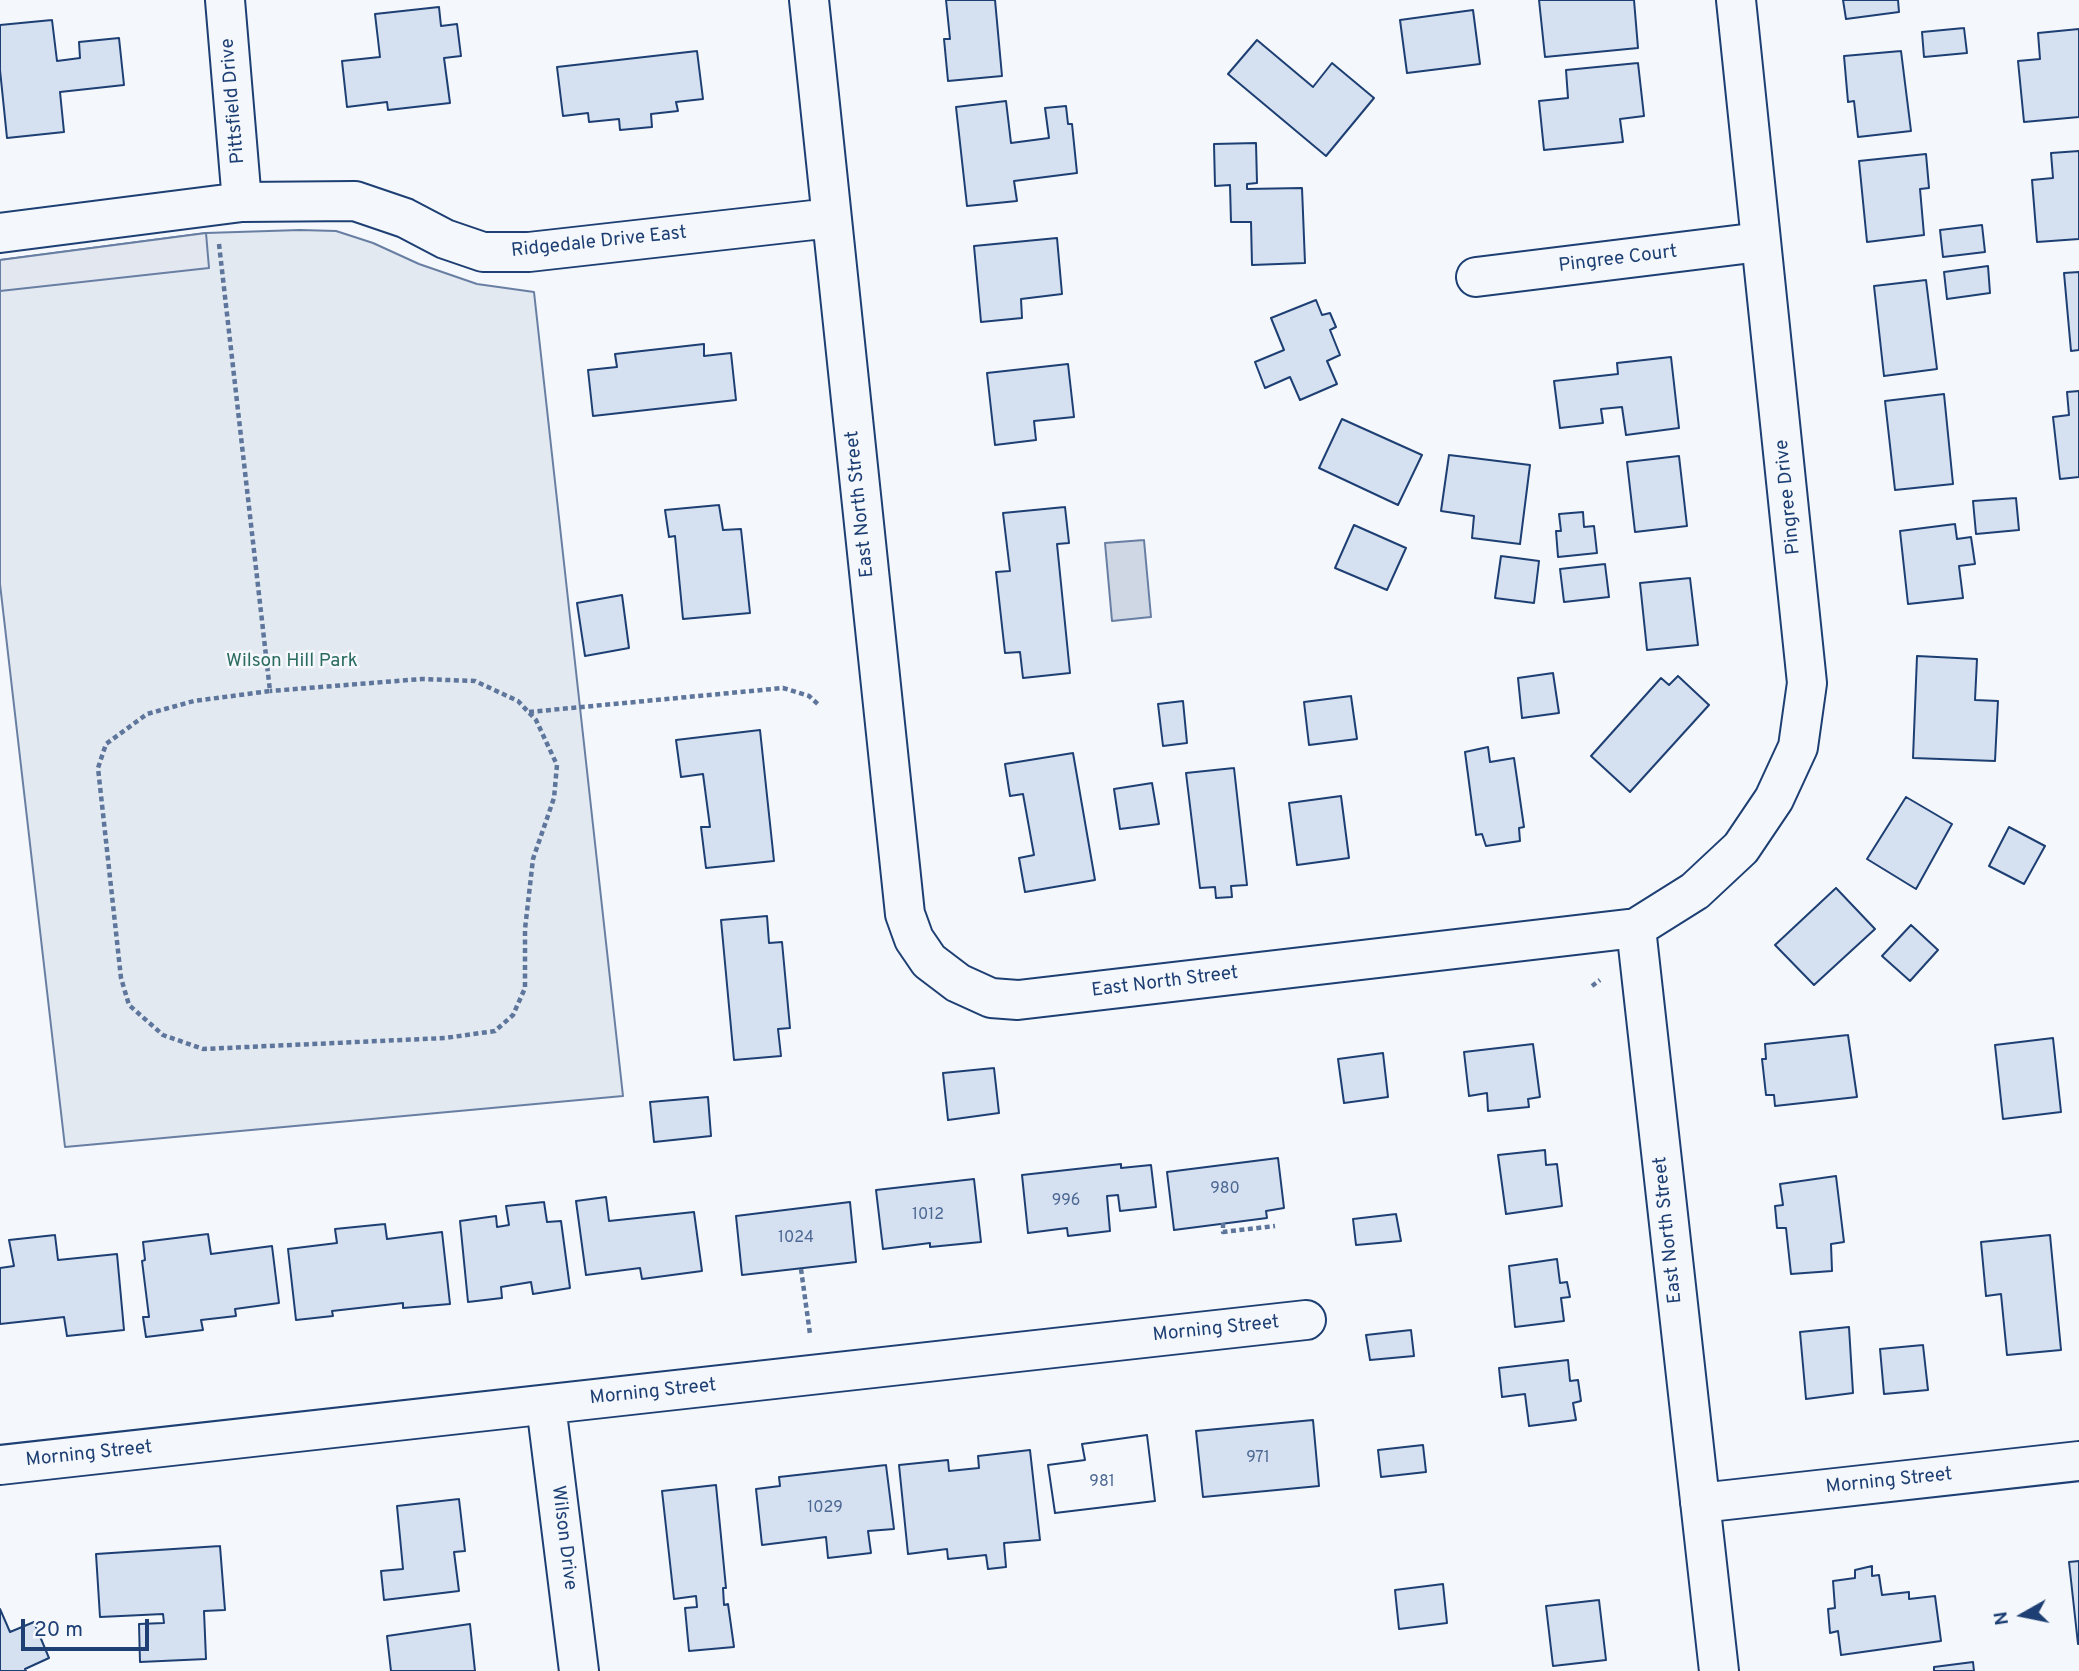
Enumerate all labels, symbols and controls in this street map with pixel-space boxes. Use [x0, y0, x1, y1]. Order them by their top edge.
street label: Pittsfield Drive [217, 37, 251, 165]
street label: Ridgedale Drive East [510, 222, 688, 264]
street label: Pingree Court [1557, 241, 1679, 279]
street label: East North Street [842, 429, 880, 579]
street label: Pingree Drive [1772, 438, 1806, 556]
park label: Wilson Hill Park [226, 651, 358, 673]
street label: East North Street [1090, 963, 1240, 1003]
street label: East North Street [1650, 1155, 1688, 1305]
house number: 980 [1210, 1180, 1240, 1200]
house number: 996 [1052, 1192, 1080, 1212]
house number: 1012 [912, 1206, 944, 1226]
house number: 1024 [778, 1229, 814, 1249]
street label: Morning Street [1152, 1312, 1280, 1348]
street label: Morning Street [589, 1375, 717, 1411]
street label: Morning Street [25, 1437, 153, 1473]
house number: 971 [1246, 1449, 1270, 1469]
street label: Morning Street [1825, 1464, 1953, 1500]
house number: 981 [1089, 1473, 1115, 1493]
street label: Wilson Drive [545, 1484, 581, 1592]
house number: 1029 [807, 1499, 843, 1519]
north arrow [1988, 1580, 2058, 1650]
scale bar [24, 1604, 152, 1648]
text: N [1989, 1610, 2015, 1627]
text: 20 m [34, 1617, 83, 1644]

